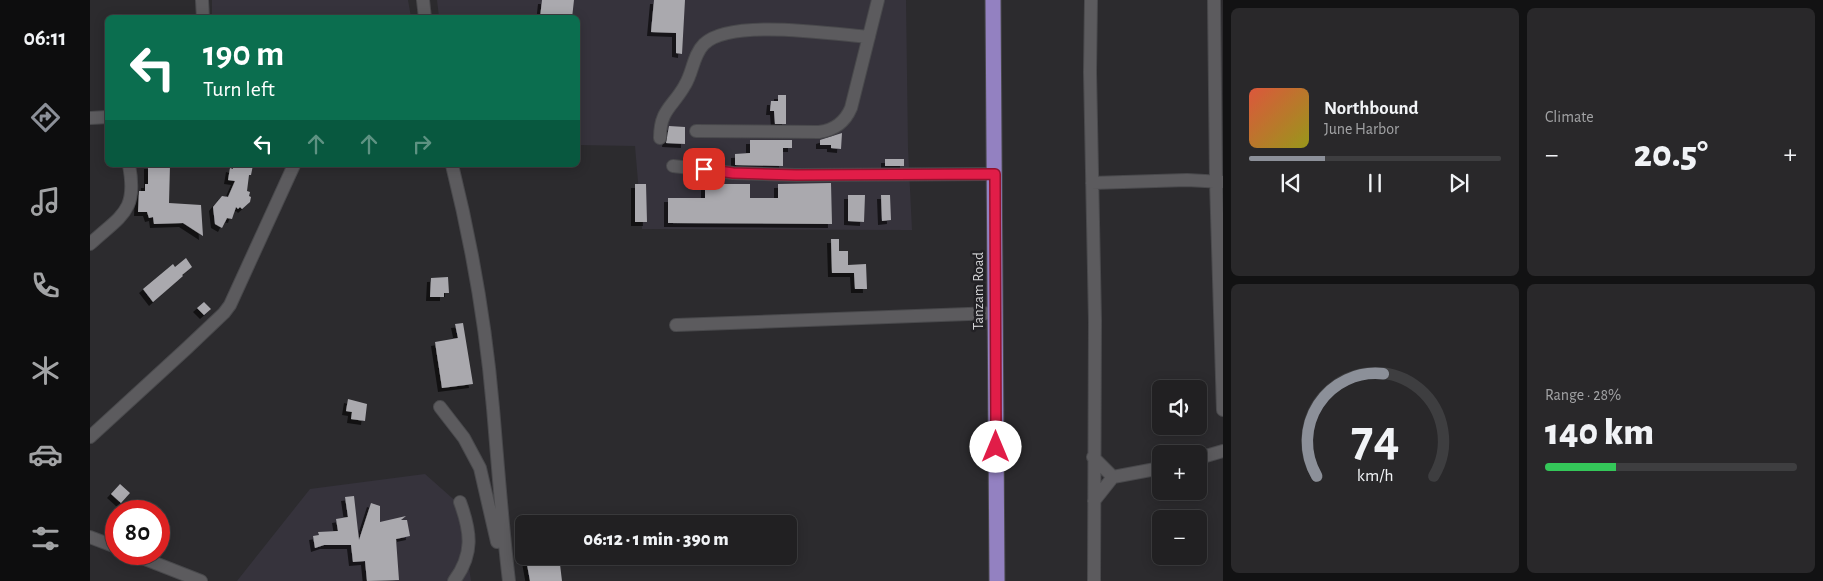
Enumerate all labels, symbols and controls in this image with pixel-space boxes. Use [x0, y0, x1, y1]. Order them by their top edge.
text: 06:11 [24, 27, 66, 49]
icon: left [120, 35, 185, 100]
text: 190 m [203, 37, 284, 72]
text: Turn left [203, 78, 275, 100]
text: Northbound [1324, 99, 1419, 118]
icon: directions [28, 100, 63, 135]
text: Climate [1545, 109, 1594, 125]
text: June Harbor [1324, 121, 1399, 137]
icon: left [249, 130, 277, 158]
icon: ahead [302, 130, 330, 158]
icon: ahead [355, 130, 383, 158]
icon: right [408, 130, 436, 158]
text: 20.5° [1634, 136, 1708, 174]
text: − [1545, 141, 1558, 169]
text: + [1784, 141, 1797, 169]
pin [683, 148, 725, 190]
icon: arrive [690, 155, 718, 183]
icon: previous [1277, 169, 1305, 197]
icon: pause [1361, 169, 1389, 197]
icon: next [1445, 169, 1473, 197]
icon: music [28, 184, 63, 219]
street label: Tanzam Road [971, 252, 986, 330]
icon: phone [28, 268, 63, 303]
icon: climate [28, 353, 63, 388]
map controls [1152, 380, 1207, 565]
button: sound [1152, 380, 1207, 435]
text: Range · 28% [1545, 387, 1621, 403]
text: 74 [1351, 413, 1399, 465]
text: 140 km [1545, 414, 1654, 452]
position arrow [969, 420, 1021, 472]
icon: car [28, 437, 63, 472]
button: + [1152, 445, 1207, 500]
text: km/h [1357, 467, 1393, 485]
speed limit sign: 80 [105, 500, 170, 565]
button: − [1152, 510, 1207, 565]
icon: filters [28, 521, 63, 556]
text: 06:12 · 1 min · 390 m [583, 530, 729, 549]

